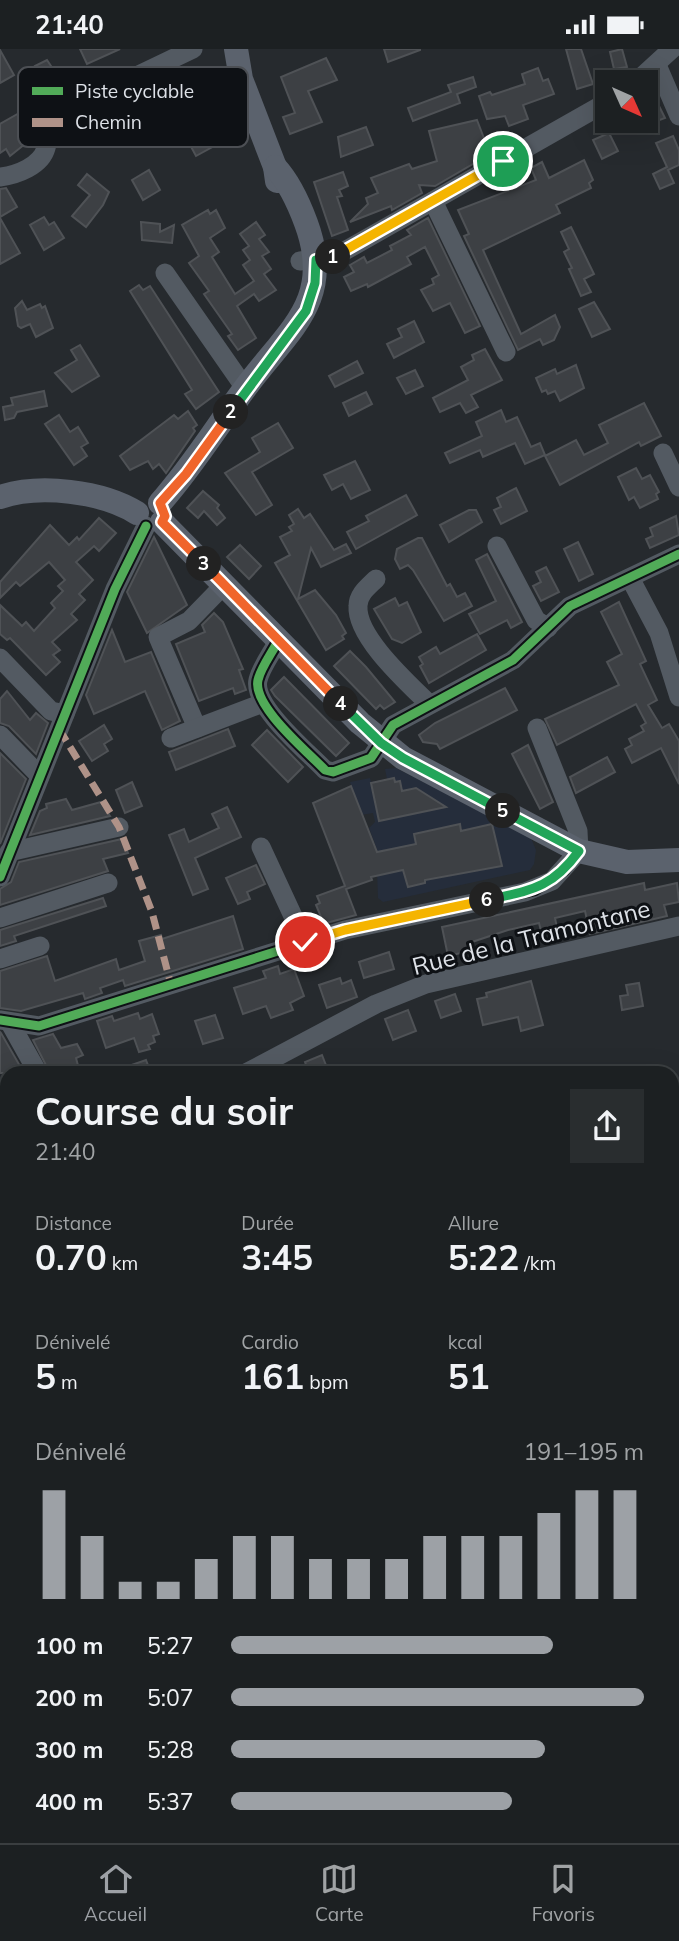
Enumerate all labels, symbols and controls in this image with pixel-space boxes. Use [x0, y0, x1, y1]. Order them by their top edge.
text: 21:40 [35, 8, 104, 41]
legend [18, 67, 248, 147]
north arrow [595, 70, 658, 133]
map controls [595, 70, 658, 133]
text: Piste cyclable [75, 79, 194, 103]
text: Chemin [75, 110, 142, 134]
pin [473, 131, 533, 191]
icon: arrive [484, 142, 522, 180]
pin: 1 [316, 239, 350, 275]
text: 1 [327, 244, 338, 268]
pin: 2 [214, 395, 248, 429]
text: 2 [225, 399, 236, 423]
pin: 3 [186, 547, 222, 581]
text: 3 [198, 551, 209, 575]
pin: 4 [324, 687, 358, 721]
text: 4 [335, 691, 346, 715]
pin: 5 [486, 793, 520, 829]
text: 5 [497, 798, 508, 822]
pin: 6 [470, 883, 504, 917]
text: 6 [481, 887, 492, 911]
street label: Rue de la Tramontane [409, 893, 653, 981]
pin [275, 912, 335, 972]
icon: check [286, 923, 324, 961]
text: Course du soir [35, 1087, 293, 1135]
button: share [570, 1089, 644, 1163]
text: 21:40 [35, 1137, 95, 1166]
text: Distance [35, 1211, 112, 1235]
text: Durée [241, 1211, 294, 1235]
text: Allure [448, 1211, 499, 1235]
text: 0.70 [35, 1235, 107, 1279]
text: 3:45 [241, 1235, 313, 1279]
text: 5:22 [448, 1235, 519, 1279]
text: km [107, 1251, 138, 1275]
text: /km [519, 1251, 556, 1275]
text: Dénivelé [35, 1330, 110, 1354]
text: Cardio [241, 1330, 299, 1354]
text: kcal [448, 1330, 482, 1354]
text: 5 [35, 1354, 56, 1398]
text: 161 [241, 1354, 304, 1398]
text: 51 [448, 1354, 490, 1398]
text: m [56, 1370, 78, 1394]
text: bpm [304, 1370, 349, 1394]
text: Dénivelé [35, 1437, 126, 1466]
text: 191–195 m [523, 1437, 644, 1466]
text: 100 m [35, 1631, 103, 1660]
text: 5:27 [147, 1631, 194, 1660]
text: 200 m [35, 1683, 103, 1712]
text: 5:07 [147, 1683, 194, 1712]
text: 300 m [35, 1735, 103, 1764]
text: 5:28 [147, 1735, 194, 1764]
text: 400 m [35, 1787, 103, 1816]
text: 5:37 [147, 1787, 194, 1816]
tab: Accueil [84, 1860, 147, 1926]
tab: Carte [315, 1860, 363, 1926]
tab: Favoris [532, 1860, 595, 1926]

